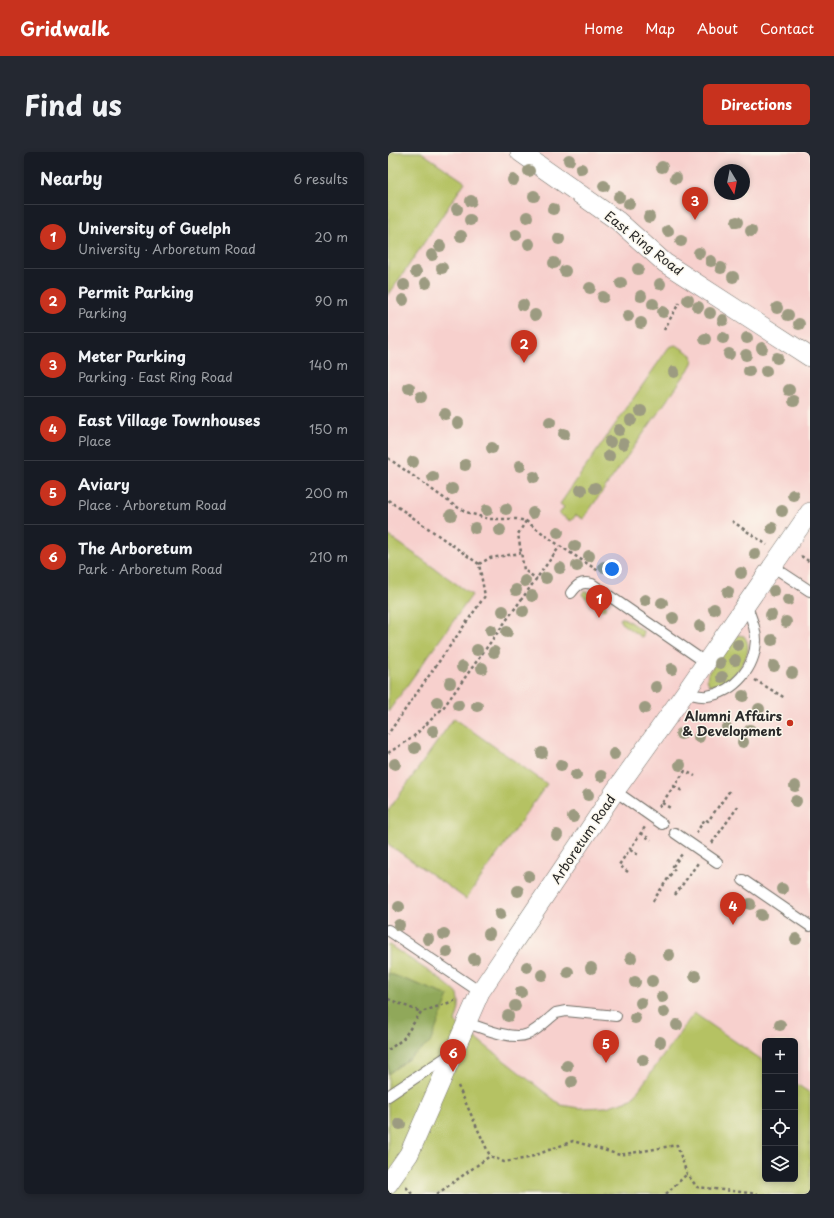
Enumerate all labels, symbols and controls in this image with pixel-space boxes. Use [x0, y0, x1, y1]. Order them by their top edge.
text: Gridwalk [20, 14, 110, 42]
text: Home [584, 18, 623, 39]
text: Map [645, 18, 675, 39]
text: About [697, 18, 738, 39]
text: Contact [760, 18, 814, 39]
text: Find us [24, 83, 122, 126]
button: Directions [703, 84, 810, 125]
north arrow [714, 164, 750, 200]
text: Nearby [40, 165, 102, 191]
text: 6 results [293, 169, 348, 188]
pin: 3 [682, 187, 708, 220]
street label: East Ring Road [601, 206, 688, 279]
text: University of Guelph [78, 216, 231, 239]
text: 1 [50, 227, 56, 246]
text: 20 m [314, 227, 348, 246]
text: University · Arboretum Road [78, 239, 256, 258]
text: Permit Parking [78, 280, 194, 303]
text: 2 [48, 291, 58, 310]
text: 90 m [315, 291, 348, 310]
text: Parking [78, 303, 127, 322]
pin: 2 [511, 330, 537, 363]
text: Meter Parking [78, 344, 186, 367]
text: 3 [49, 355, 57, 374]
text: 140 m [309, 355, 348, 374]
text: Parking · East Ring Road [78, 367, 233, 386]
text: East Village Townhouses [78, 408, 260, 431]
text: 4 [49, 419, 57, 438]
text: 150 m [309, 419, 348, 438]
text: Place [78, 431, 111, 450]
text: Aviary [78, 472, 130, 495]
text: 5 [49, 483, 57, 502]
text: 200 m [305, 483, 348, 502]
text: Place · Arboretum Road [78, 495, 227, 514]
text: The Arboretum [78, 536, 193, 559]
text: 6 [48, 547, 58, 566]
text: 210 m [309, 547, 348, 566]
text: Park · Arboretum Road [78, 559, 223, 578]
your location [602, 559, 622, 579]
pin: 1 [586, 585, 612, 618]
place label: Alumni Affairs & Development [682, 706, 782, 740]
marker: Alumni Affairs & Development [785, 718, 795, 728]
street label: Arboretum Road [546, 790, 619, 887]
pin: 4 [720, 892, 746, 925]
pin: 5 [593, 1030, 619, 1063]
map controls [762, 1038, 798, 1182]
button: + [762, 1038, 798, 1074]
pin: 6 [440, 1039, 466, 1072]
button: − [762, 1074, 798, 1110]
button: locate [762, 1110, 798, 1146]
button: layers [762, 1146, 798, 1182]

